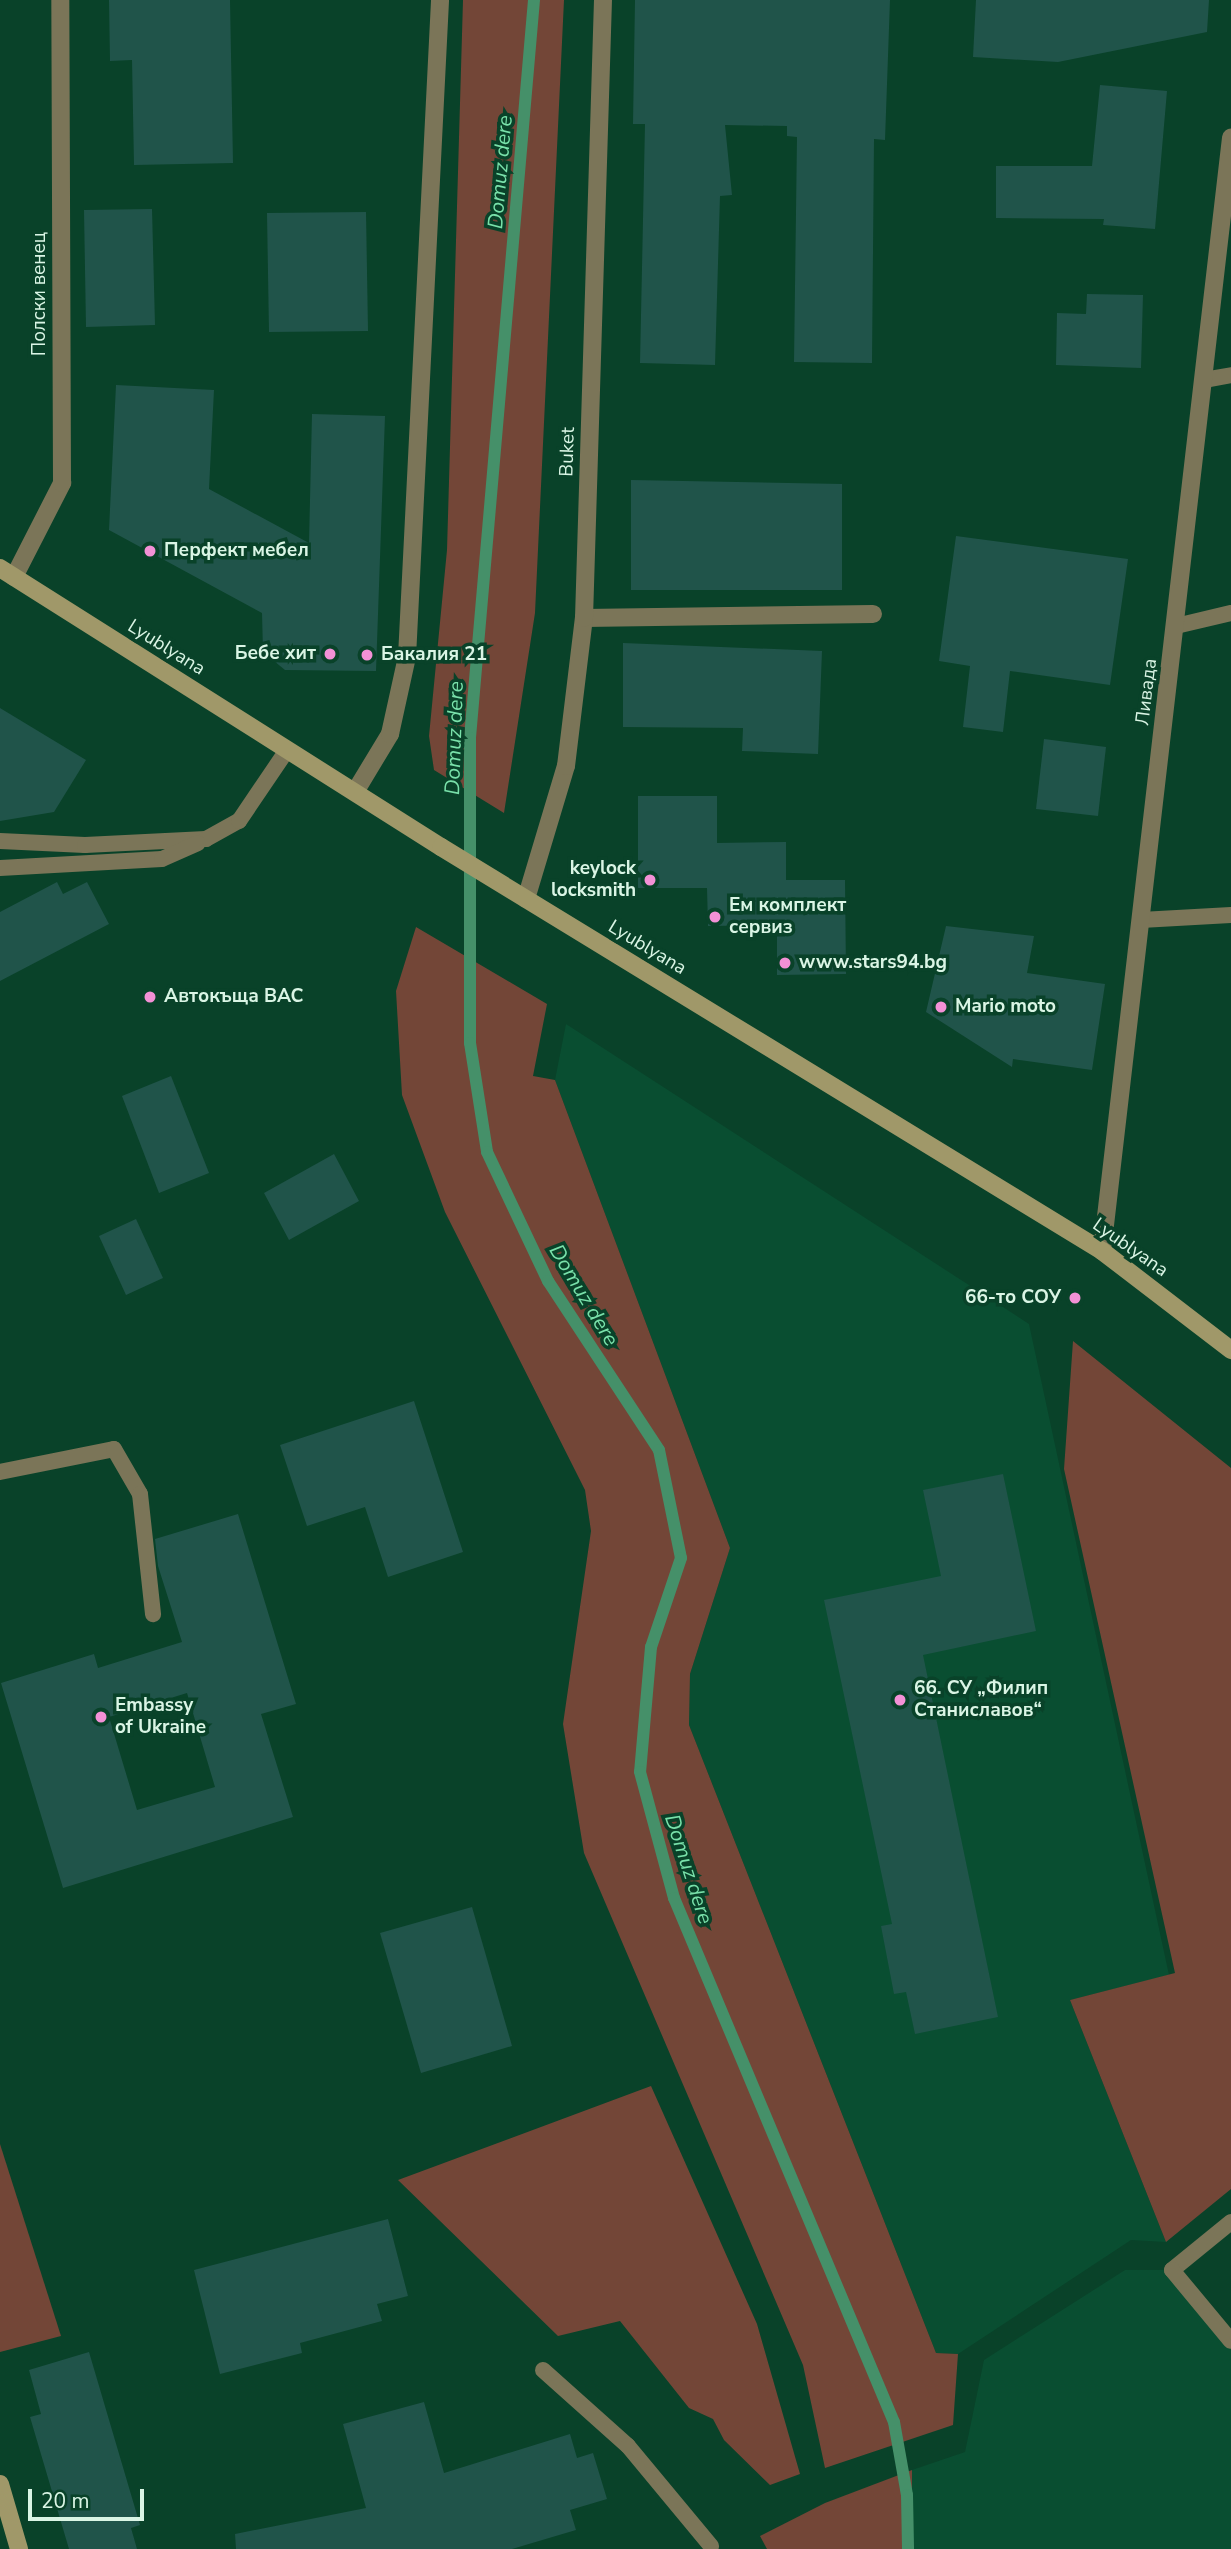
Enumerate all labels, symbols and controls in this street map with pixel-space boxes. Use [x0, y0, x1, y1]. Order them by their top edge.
water label: Domuz dere [482, 114, 518, 230]
street label: Полски венец [29, 232, 51, 356]
street label: Buket [556, 427, 580, 477]
place label: Перфект мебел [164, 540, 309, 562]
marker: Перфект мебел [142, 543, 158, 559]
street label: Lyublyana [123, 615, 209, 681]
place label: Бебе хит [235, 643, 316, 665]
place label: Бакалия 21 [381, 644, 487, 666]
marker: Бебе хит [322, 646, 338, 662]
marker: Бакалия 21 [359, 647, 375, 663]
street label: Ливада [1132, 657, 1162, 727]
water label: Domuz dere [439, 681, 469, 795]
place label: keylock locksmith [551, 858, 636, 902]
marker: keylock locksmith [642, 872, 658, 888]
place label: Ем комплект сервиз [729, 895, 846, 939]
marker: Ем комплект сервиз [707, 909, 723, 925]
street label: Lyublyana [604, 916, 690, 980]
place label: www.stars94.bg [799, 952, 947, 974]
marker: www.stars94.bg [777, 955, 793, 971]
place label: Автокъща ВАС [164, 986, 304, 1008]
marker: Автокъща ВАС [142, 989, 158, 1005]
place label: Mario moto [955, 996, 1056, 1018]
marker: Mario moto [933, 999, 949, 1015]
street label: Lyublyana [1088, 1214, 1172, 1282]
water label: Domuz dere [544, 1240, 624, 1350]
place label: 66-то СОУ [965, 1287, 1061, 1309]
marker: 66-то СОУ [1067, 1290, 1083, 1306]
place label: 66. СУ „Филип Станиславов“ [914, 1678, 1048, 1722]
marker: 66. СУ „Филип Станиславов“ [892, 1692, 908, 1708]
place label: Embassy of Ukraine [115, 1695, 206, 1739]
marker: Embassy of Ukraine [93, 1709, 109, 1725]
water label: Domuz dere [659, 1811, 719, 1927]
scale bar [32, 2476, 147, 2520]
text: 20 m [41, 2487, 90, 2515]

